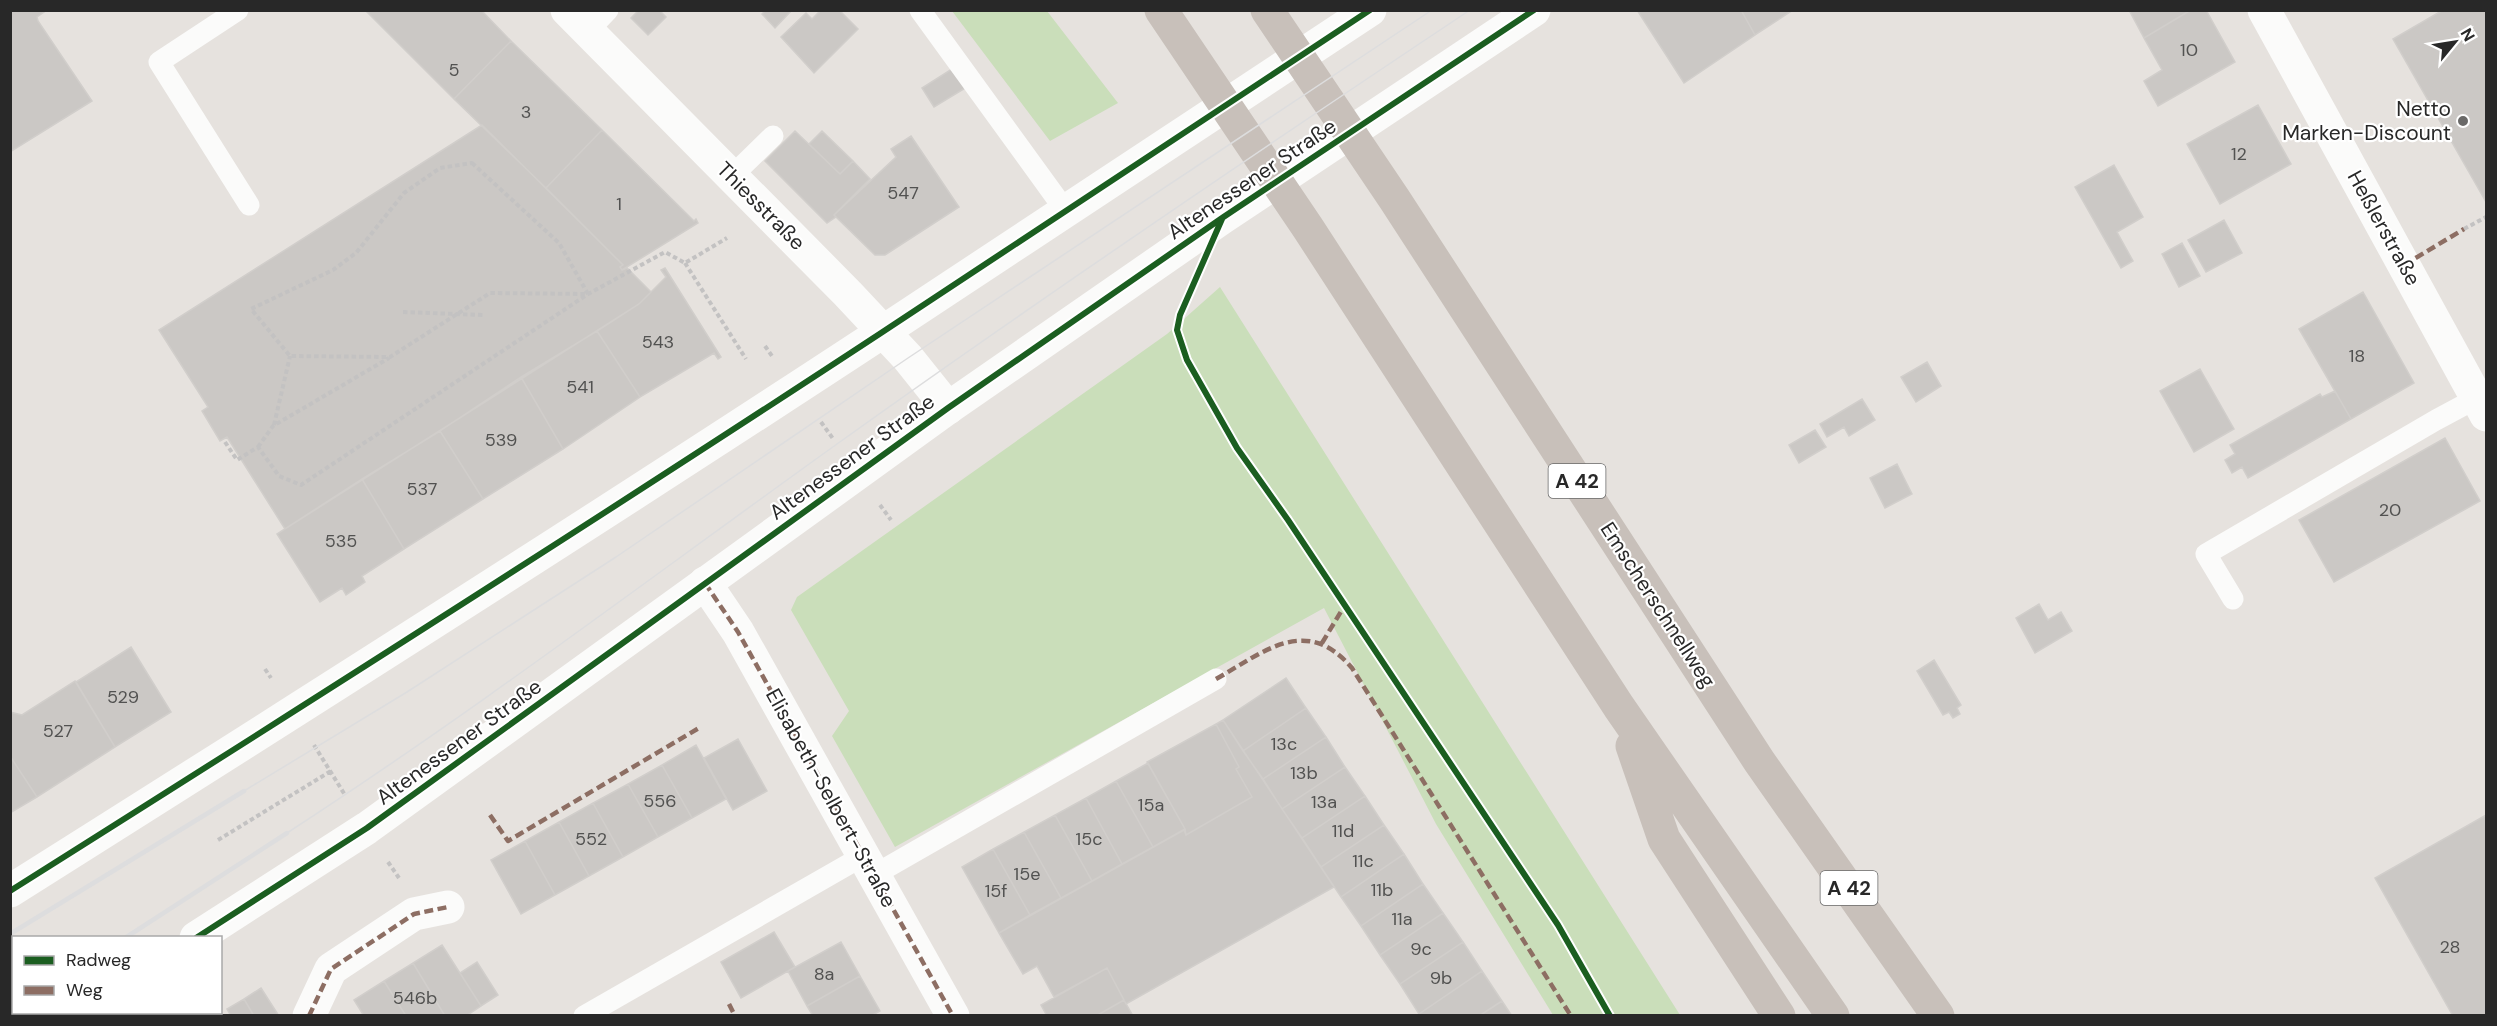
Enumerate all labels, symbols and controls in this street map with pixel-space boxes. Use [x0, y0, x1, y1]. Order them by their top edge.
north arrow [2425, 12, 2485, 72]
text: N [2456, 24, 2480, 45]
house number: 10 [2180, 38, 2198, 62]
house number: 5 [449, 58, 459, 82]
place label: Netto Marken-Discount [2282, 95, 2451, 147]
house number: 3 [521, 100, 531, 124]
street label: Altenessener Straße [1162, 112, 1342, 246]
marker: Netto Marken-Discount [2456, 114, 2470, 128]
house number: 12 [2231, 142, 2247, 166]
street label: Thiesstraße [711, 156, 811, 256]
street label: Heßlerstraße [2341, 165, 2427, 291]
house number: 547 [887, 181, 919, 205]
house number: 1 [616, 192, 622, 216]
house number: 543 [642, 330, 674, 354]
house number: 18 [2349, 344, 2365, 368]
house number: 541 [566, 375, 594, 399]
street label: Altenessener Straße [764, 387, 940, 527]
house number: 539 [485, 428, 517, 452]
road number: A 42 [1548, 464, 1606, 498]
house number: 537 [407, 477, 437, 501]
house number: 20 [2379, 498, 2401, 522]
street label: Emscherschnellweg [1594, 517, 1722, 693]
house number: 535 [325, 529, 357, 553]
street label: Altenessener Straße [371, 672, 547, 812]
street label: Elisabeth-Selbert-Straße [759, 684, 903, 913]
house number: 529 [107, 685, 139, 709]
house number: 527 [43, 719, 73, 743]
house number: 13c [1271, 732, 1297, 756]
house number: 13b [1290, 761, 1318, 785]
house number: 556 [643, 789, 677, 813]
house number: 13a [1311, 790, 1337, 814]
house number: 15a [1138, 793, 1164, 817]
house number: 11d [1332, 819, 1354, 843]
house number: 552 [575, 827, 607, 851]
house number: 15c [1076, 827, 1102, 851]
house number: 11c [1352, 849, 1374, 873]
house number: 15e [1014, 862, 1040, 886]
road number: A 42 [1820, 871, 1878, 905]
house number: 11b [1371, 878, 1393, 902]
house number: 15f [985, 879, 1007, 903]
house number: 11a [1391, 907, 1413, 931]
house number: 28 [2439, 935, 2461, 959]
legend [12, 936, 222, 1014]
house number: 9c [1410, 937, 1432, 961]
text: Radweg [66, 948, 131, 972]
house number: 8a [814, 962, 834, 986]
house number: 9b [1430, 966, 1452, 990]
text: Weg [66, 978, 103, 1002]
house number: 546b [393, 986, 437, 1010]

